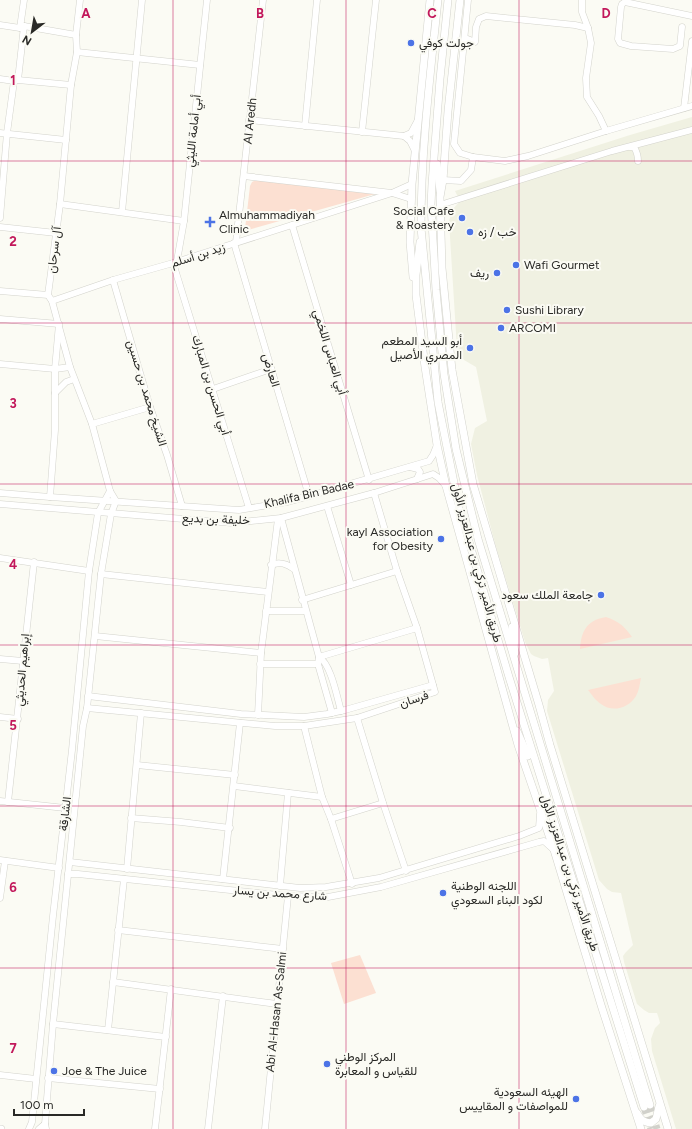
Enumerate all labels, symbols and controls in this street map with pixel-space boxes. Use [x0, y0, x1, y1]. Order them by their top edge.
text: A [81, 6, 91, 21]
text: B [256, 6, 264, 21]
text: C [427, 6, 437, 21]
text: D [601, 6, 611, 21]
north arrow [12, 12, 52, 52]
text: N [20, 32, 34, 48]
place label: جولت كوفي [419, 36, 474, 53]
marker: جولت كوفي [406, 38, 416, 48]
text: 1 [10, 73, 16, 88]
street label: أبي أمامة الليثي [182, 94, 207, 168]
street label: Al Aredh [241, 97, 259, 145]
place label: Social Cafe & Roastery [393, 204, 455, 232]
place label: Almuhammadiyah Clinic [219, 208, 315, 236]
marker: Social Cafe & Roastery [457, 213, 467, 223]
marker: Almuhammadiyah Clinic [204, 216, 216, 228]
street label: آل سرحان [44, 225, 65, 274]
place label: خب / زه [478, 225, 517, 240]
marker: خب / زه [465, 227, 475, 237]
text: 2 [9, 234, 17, 249]
street label: زيد بن أسلم [169, 240, 227, 271]
place label: Wafi Gourmet [524, 258, 600, 272]
marker: Wafi Gourmet [511, 260, 521, 270]
place label: ريف [470, 266, 489, 281]
marker: ريف [492, 268, 502, 278]
place label: Sushi Library [515, 303, 584, 317]
marker: Sushi Library [502, 305, 512, 315]
street label: أبي العباس اللخمي [307, 307, 350, 398]
place label: ARCOMI [509, 321, 556, 335]
marker: ARCOMI [496, 323, 506, 333]
street label: أبي الحسن بن المبارك [186, 333, 233, 438]
place label: أبو السيد المطعم المصري اﻷصيل [382, 334, 462, 365]
street label: الشيخ محمد بن حسين [122, 338, 170, 448]
marker: أبو السيد المطعم المصري اﻷصيل [465, 343, 475, 353]
street label: العارض [258, 352, 283, 389]
text: 3 [9, 396, 17, 411]
street label: Khalifa Bin Badae [263, 477, 356, 511]
street label: طريق الأمير تركي بن عبدالعزيز الأول [446, 482, 505, 645]
street label: خليفة بن بديع [182, 511, 250, 529]
place label: kayl Association for Obesity [347, 525, 434, 553]
marker: kayl Association for Obesity [436, 534, 446, 544]
text: 4 [9, 557, 17, 572]
place label: جامعة الملك سعود [501, 588, 593, 603]
marker: جامعة الملك سعود [596, 590, 606, 600]
street label: إبراهيم الحديثي [12, 633, 35, 707]
street label: فرسان [398, 688, 431, 711]
text: 5 [9, 718, 17, 733]
street label: طريق الأمير تركي بن عبدالعزيز الأول [535, 793, 602, 954]
street label: الشارقة [56, 796, 75, 832]
place label: اللجنه الوطنية لكود البناء السعودي [451, 879, 543, 910]
text: 6 [9, 880, 17, 895]
street label: شارع محمد بن يسار [231, 883, 327, 905]
marker: اللجنه الوطنية لكود البناء السعودي [438, 888, 448, 898]
street label: Abi Al-Hasan As-Salmi [263, 951, 289, 1073]
text: 7 [9, 1041, 17, 1056]
place label: المركز الوطني للقياس و المعابرة [335, 1050, 417, 1079]
marker: المركز الوطني للقياس و المعابرة [322, 1059, 332, 1069]
place label: Joe & The Juice [62, 1064, 147, 1078]
marker: Joe & The Juice [49, 1066, 59, 1076]
place label: الهيئه السعودية للمواصفات و المقاييس [459, 1085, 568, 1114]
scale bar [14, 1091, 84, 1117]
marker: الهيئه السعودية للمواصفات و المقاييس [571, 1094, 581, 1104]
text: 100 m [20, 1098, 54, 1112]

